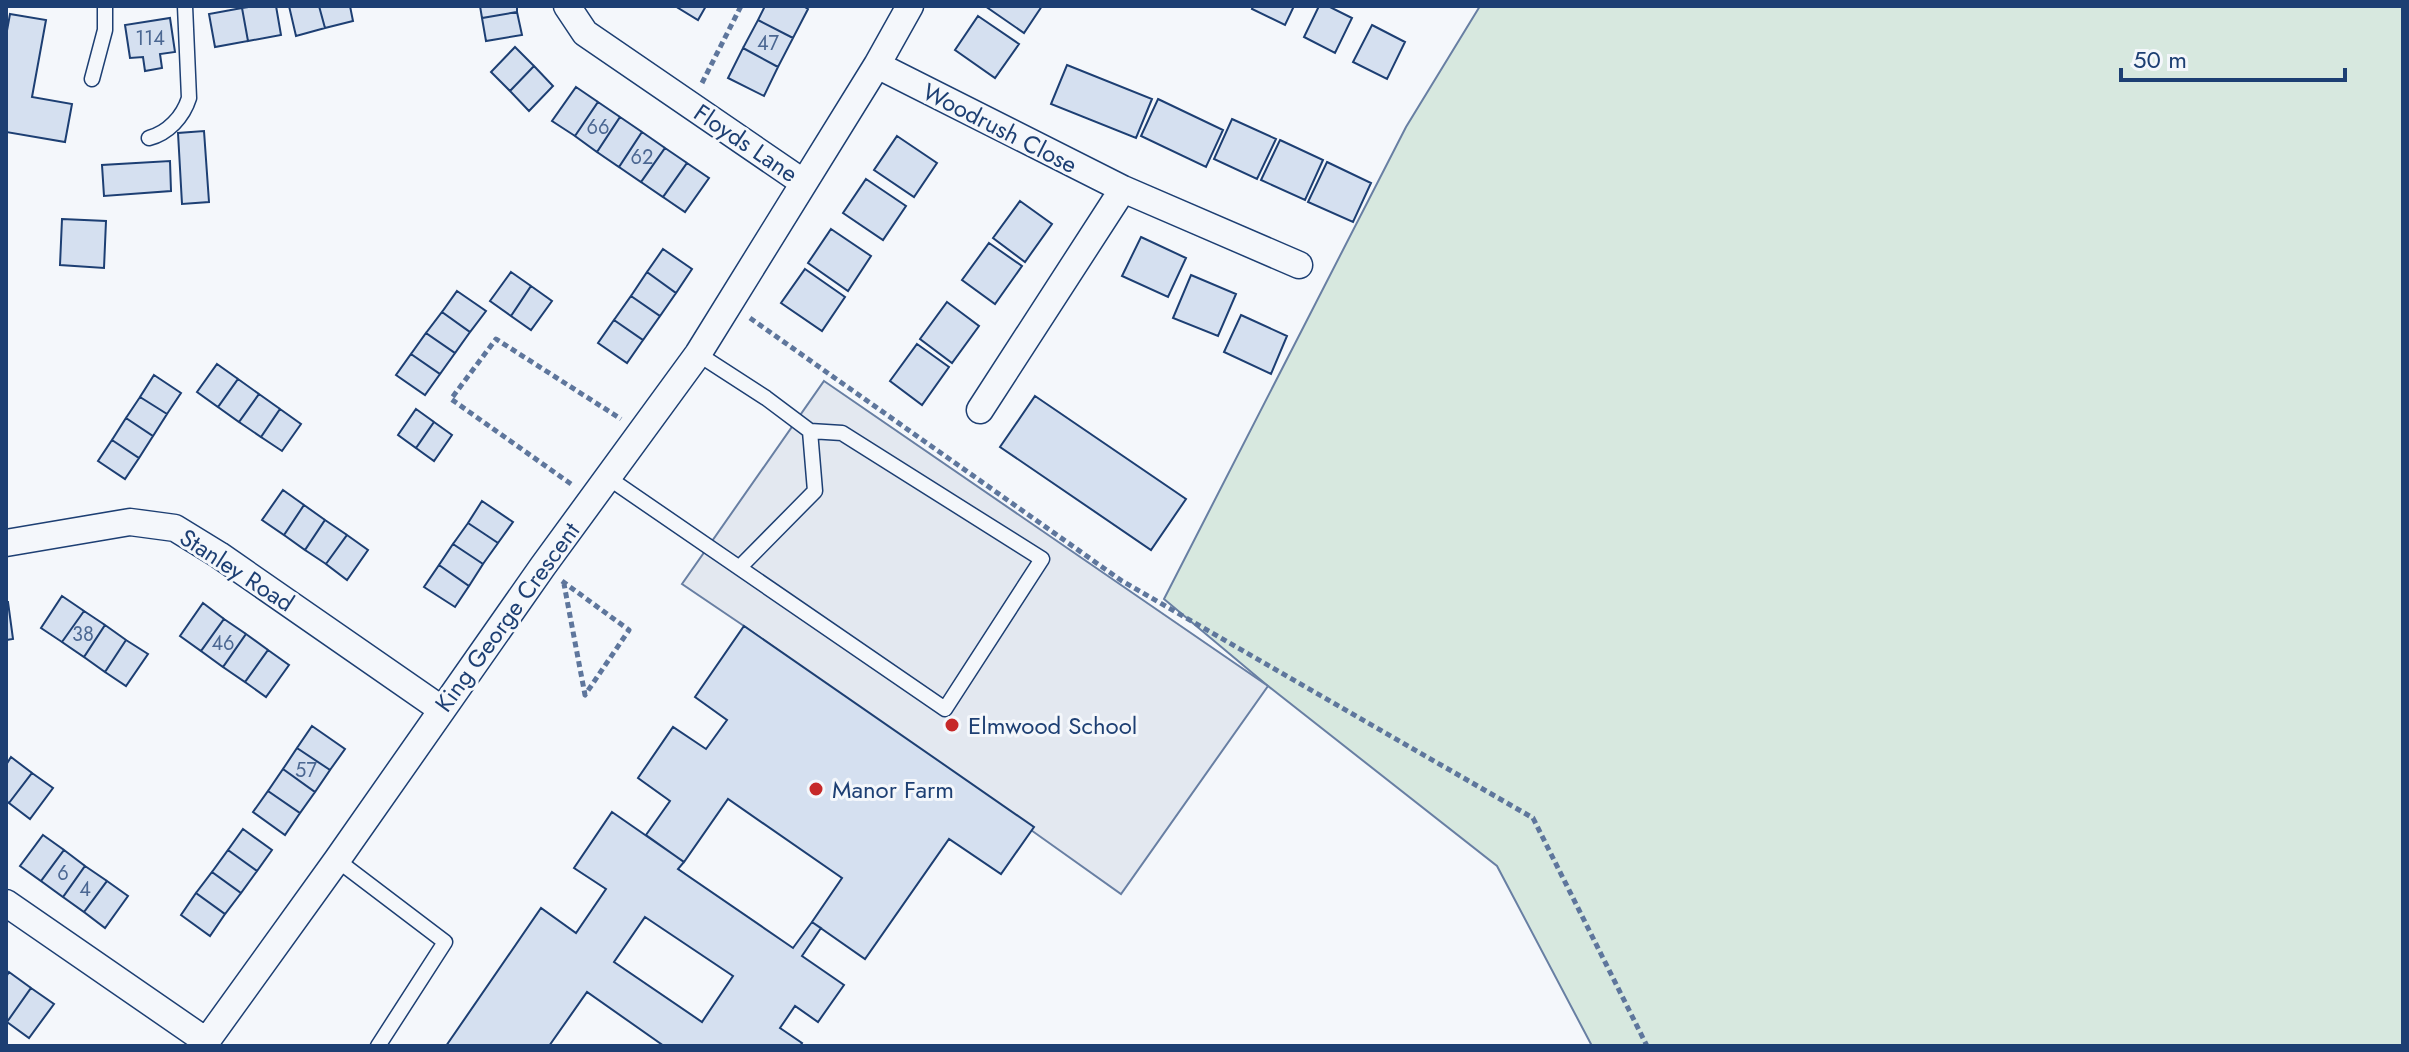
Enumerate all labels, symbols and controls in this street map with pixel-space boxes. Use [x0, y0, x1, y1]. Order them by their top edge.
house number: 114 [135, 24, 165, 53]
house number: 47 [757, 29, 780, 58]
scale bar [2121, 32, 2345, 82]
text: 50 m [2133, 42, 2187, 77]
street label: Woodrush Close [917, 74, 1083, 182]
street label: Floyds Lane [687, 95, 805, 191]
house number: 66 [586, 113, 610, 142]
house number: 62 [631, 143, 653, 172]
street label: King George Crescent [426, 515, 588, 719]
street label: Stanley Road [173, 520, 301, 620]
house number: 38 [72, 620, 94, 649]
house number: 46 [211, 629, 235, 658]
place label: Elmwood School [968, 708, 1137, 743]
marker: Elmwood School [943, 716, 961, 734]
house number: 57 [295, 756, 317, 785]
place label: Manor Farm [832, 772, 954, 807]
marker: Manor Farm [807, 780, 825, 798]
house number: 6 [57, 859, 69, 888]
house number: 4 [79, 875, 91, 904]

